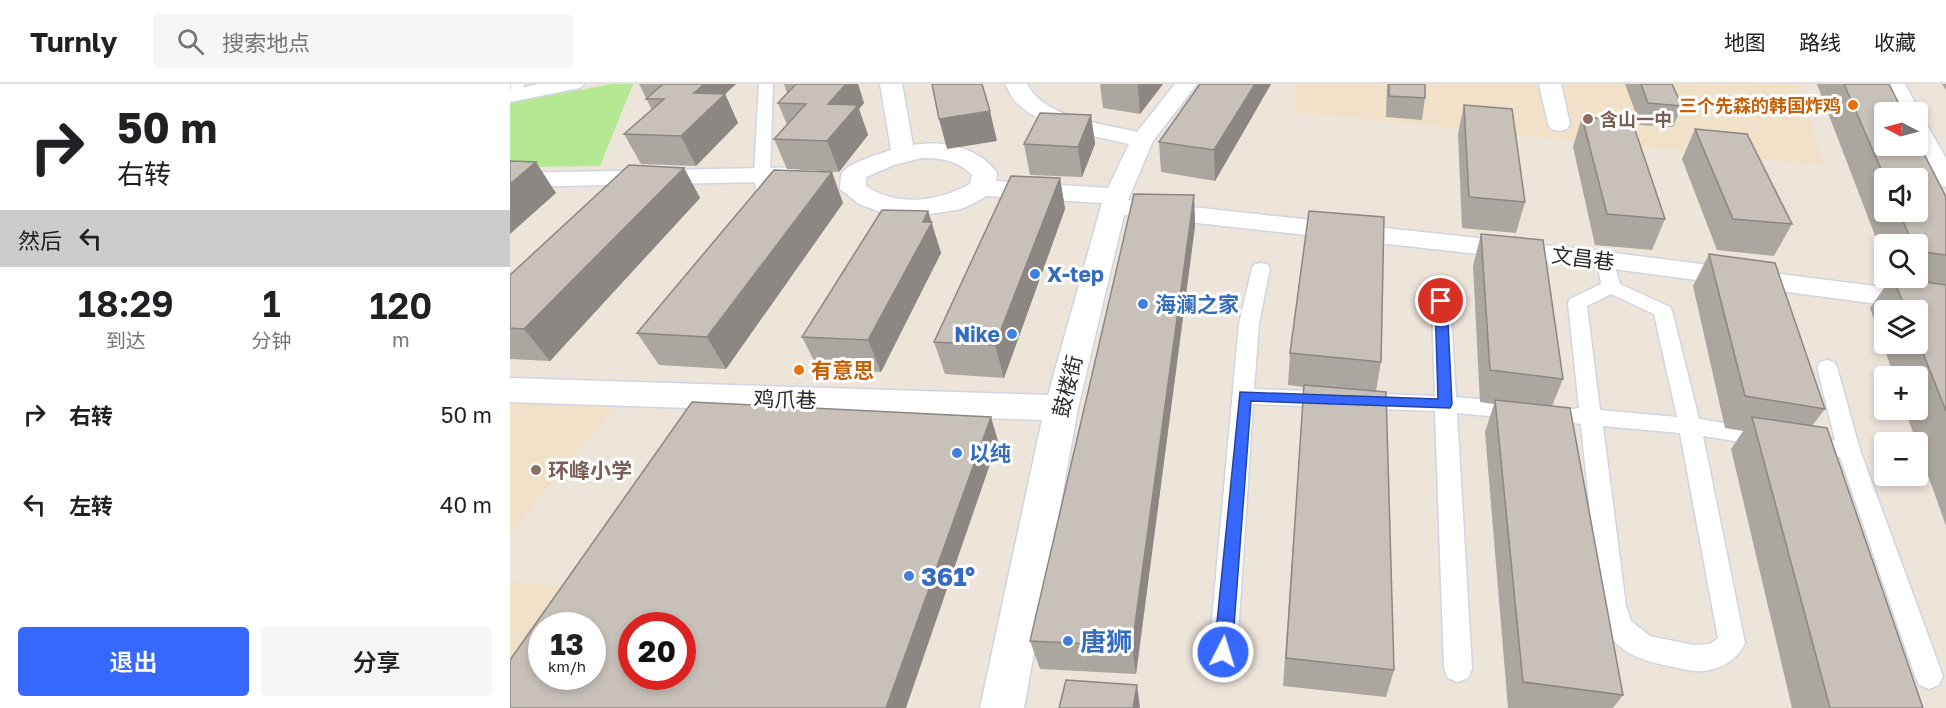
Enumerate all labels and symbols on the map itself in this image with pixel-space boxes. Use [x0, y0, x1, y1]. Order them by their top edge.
place label: 三个先森的韩国炸鸡 [1679, 94, 1841, 116]
marker: 三个先森的韩国炸鸡 [1846, 98, 1860, 112]
north arrow [1874, 102, 1928, 156]
place label: 含山一中 [1600, 108, 1672, 130]
marker: 含山一中 [1581, 112, 1595, 126]
street label: 文昌巷 [1550, 241, 1616, 275]
place label: X-tep [1047, 261, 1104, 287]
marker: X-tep [1028, 267, 1042, 281]
pin [1415, 275, 1466, 326]
place label: 海澜之家 [1155, 291, 1239, 317]
marker: 海澜之家 [1136, 297, 1150, 311]
place label: Nike [954, 321, 1000, 347]
marker: Nike [1005, 327, 1019, 341]
street label: 鼓楼街 [1047, 352, 1087, 420]
place label: 有意思 [811, 357, 874, 383]
marker: 有意思 [792, 363, 806, 377]
street label: 鸡爪巷 [753, 385, 817, 413]
place label: 以纯 [969, 440, 1011, 466]
marker: 以纯 [950, 446, 964, 460]
place label: 环峰小学 [548, 457, 632, 483]
marker: 环峰小学 [529, 463, 543, 477]
place label: 361° [921, 561, 975, 592]
marker: 361° [902, 569, 916, 583]
speed limit sign: 20 [618, 612, 696, 690]
position arrow [1191, 620, 1255, 684]
place label: 唐狮 [1080, 626, 1132, 657]
marker: 唐狮 [1061, 634, 1075, 648]

